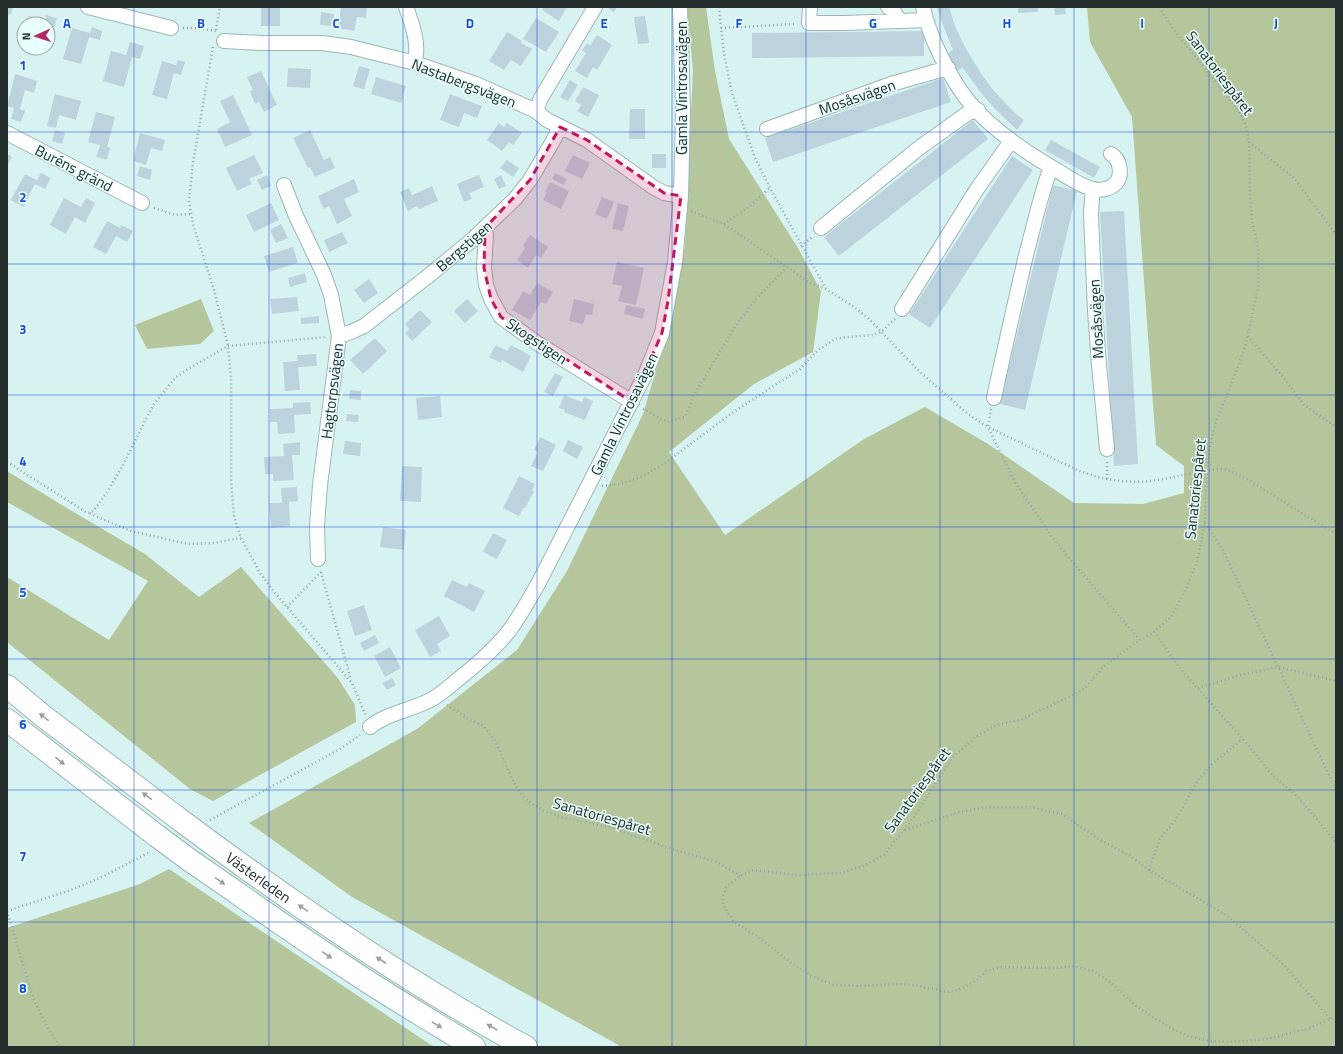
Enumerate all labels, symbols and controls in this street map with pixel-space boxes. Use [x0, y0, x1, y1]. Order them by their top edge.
text: A [63, 13, 71, 33]
text: B [197, 13, 205, 33]
text: C [332, 13, 340, 33]
text: D [466, 13, 474, 33]
text: E [600, 13, 608, 33]
text: F [736, 13, 743, 33]
text: G [869, 13, 877, 33]
text: H [1003, 13, 1011, 33]
text: I [1140, 13, 1144, 33]
text: J [1274, 13, 1278, 33]
north arrow [16, 16, 56, 56]
street label: Gamla Vintrosavägen [670, 21, 693, 155]
street label: Sanatoriespåret [1181, 26, 1260, 121]
text: N [18, 32, 34, 41]
street label: Nastabergsvägen [408, 52, 520, 114]
text: 1 [19, 55, 27, 75]
street label: Mosåsvägen [816, 73, 898, 121]
street label: Buréns gränd [31, 139, 117, 197]
text: 2 [19, 187, 27, 207]
street label: Bergstigen [431, 215, 497, 277]
street label: Mosåsvägen [1082, 279, 1110, 359]
street label: Skogstigen [502, 312, 572, 370]
text: 3 [19, 319, 27, 339]
street label: Hagtorpsvägen [315, 342, 349, 440]
street label: Gamla Vintrosavägen [584, 349, 664, 479]
street label: Sanatoriespåret [1178, 437, 1212, 540]
text: 4 [19, 451, 27, 471]
text: 5 [19, 582, 27, 602]
one-way arrow [39, 713, 50, 721]
text: 6 [19, 714, 27, 734]
street label: Sanatoriespåret [878, 742, 956, 837]
one-way arrow [54, 757, 65, 766]
street label: Sanatoriespåret [550, 791, 654, 841]
one-way arrow [142, 792, 153, 800]
text: 7 [19, 846, 27, 866]
street label: Västerleden [221, 846, 296, 908]
one-way arrow [215, 877, 226, 885]
one-way arrow [298, 904, 308, 912]
one-way arrow [322, 951, 332, 959]
one-way arrow [376, 956, 386, 964]
text: 8 [19, 978, 27, 998]
one-way arrow [431, 1021, 443, 1028]
one-way arrow [486, 1024, 498, 1031]

